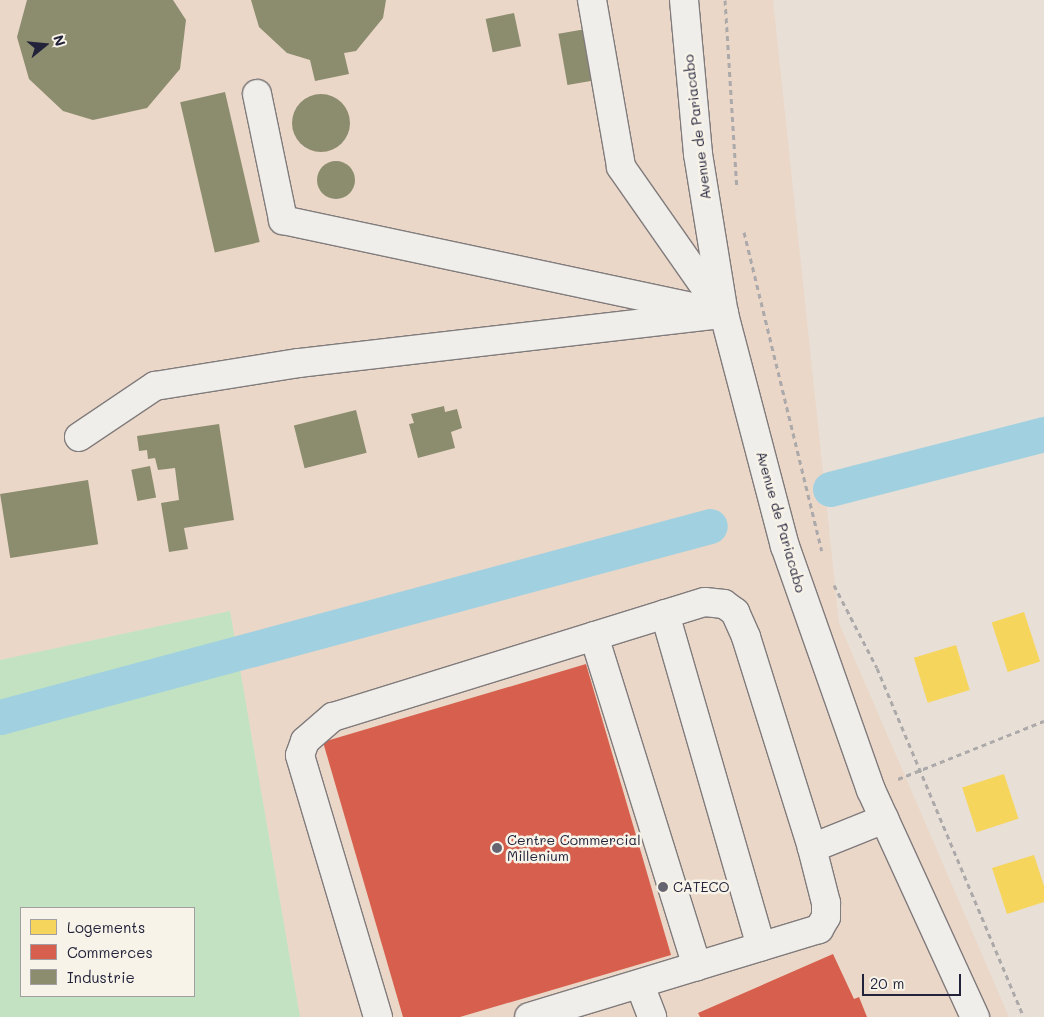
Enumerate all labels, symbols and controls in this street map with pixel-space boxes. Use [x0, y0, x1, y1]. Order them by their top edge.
north arrow [20, 20, 70, 70]
text: N [49, 33, 70, 48]
street label: Avenue de Pariacabo [680, 53, 714, 201]
street label: Avenue de Pariacabo [753, 449, 809, 595]
place label: Centre Commercial Millenium [507, 832, 641, 864]
marker: Centre Commercial Millenium [491, 842, 503, 854]
place label: CATECO [673, 879, 730, 895]
marker: CATECO [657, 881, 669, 893]
legend [20, 907, 195, 997]
text: Logements [67, 917, 145, 937]
text: Commerces [67, 942, 153, 962]
scale bar [864, 964, 963, 996]
text: Industrie [67, 967, 135, 987]
text: 20 m [870, 973, 904, 993]

